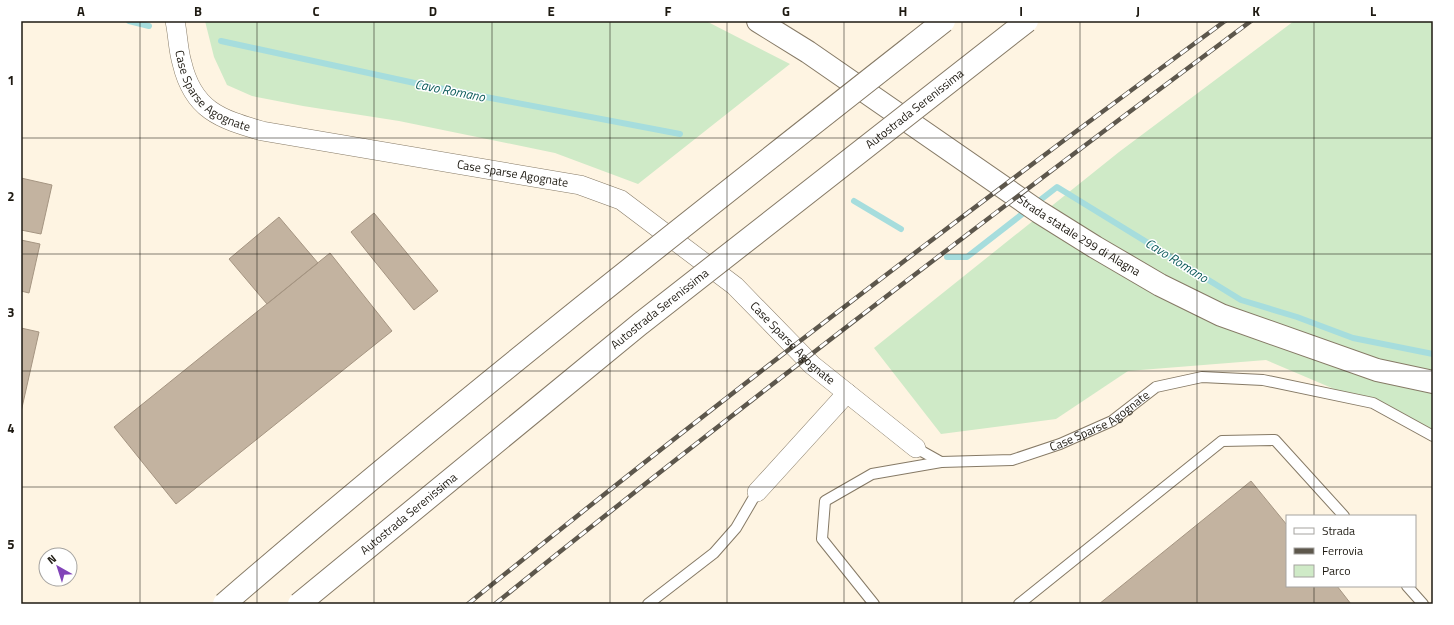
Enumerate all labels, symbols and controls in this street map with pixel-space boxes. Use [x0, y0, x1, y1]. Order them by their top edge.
text: A [77, 1, 85, 21]
text: B [194, 1, 202, 21]
text: C [312, 1, 320, 21]
text: D [429, 1, 437, 21]
text: E [547, 1, 555, 21]
text: F [665, 1, 672, 21]
text: G [782, 1, 790, 21]
text: H [899, 1, 907, 21]
text: I [1019, 1, 1023, 21]
text: J [1136, 1, 1140, 21]
text: K [1252, 1, 1260, 21]
text: L [1370, 1, 1376, 21]
street label: Case Sparse Agognate [170, 49, 253, 136]
street label: Autostrada Serenissima [861, 64, 968, 153]
text: 1 [7, 70, 15, 90]
water label: Cavo Romano [413, 73, 487, 107]
street label: Case Sparse Agognate [456, 154, 570, 192]
text: 2 [7, 186, 15, 206]
street label: Strada statale 299 di Alagna [1013, 190, 1144, 281]
water label: Cavo Romano [1142, 233, 1213, 288]
street label: Autostrada Serenissima [606, 264, 713, 354]
street label: Case Sparse Agognate [746, 297, 839, 389]
text: 3 [7, 302, 15, 322]
street label: Case Sparse Agognate [1047, 385, 1153, 456]
text: 4 [7, 418, 15, 438]
street label: Autostrada Serenissima [356, 468, 461, 559]
legend [1286, 515, 1416, 587]
text: Strada [1322, 521, 1355, 540]
text: 5 [7, 534, 15, 554]
text: Ferrovia [1322, 541, 1363, 560]
north arrow [38, 547, 78, 587]
text: N [44, 551, 60, 568]
text: Parco [1322, 561, 1351, 580]

